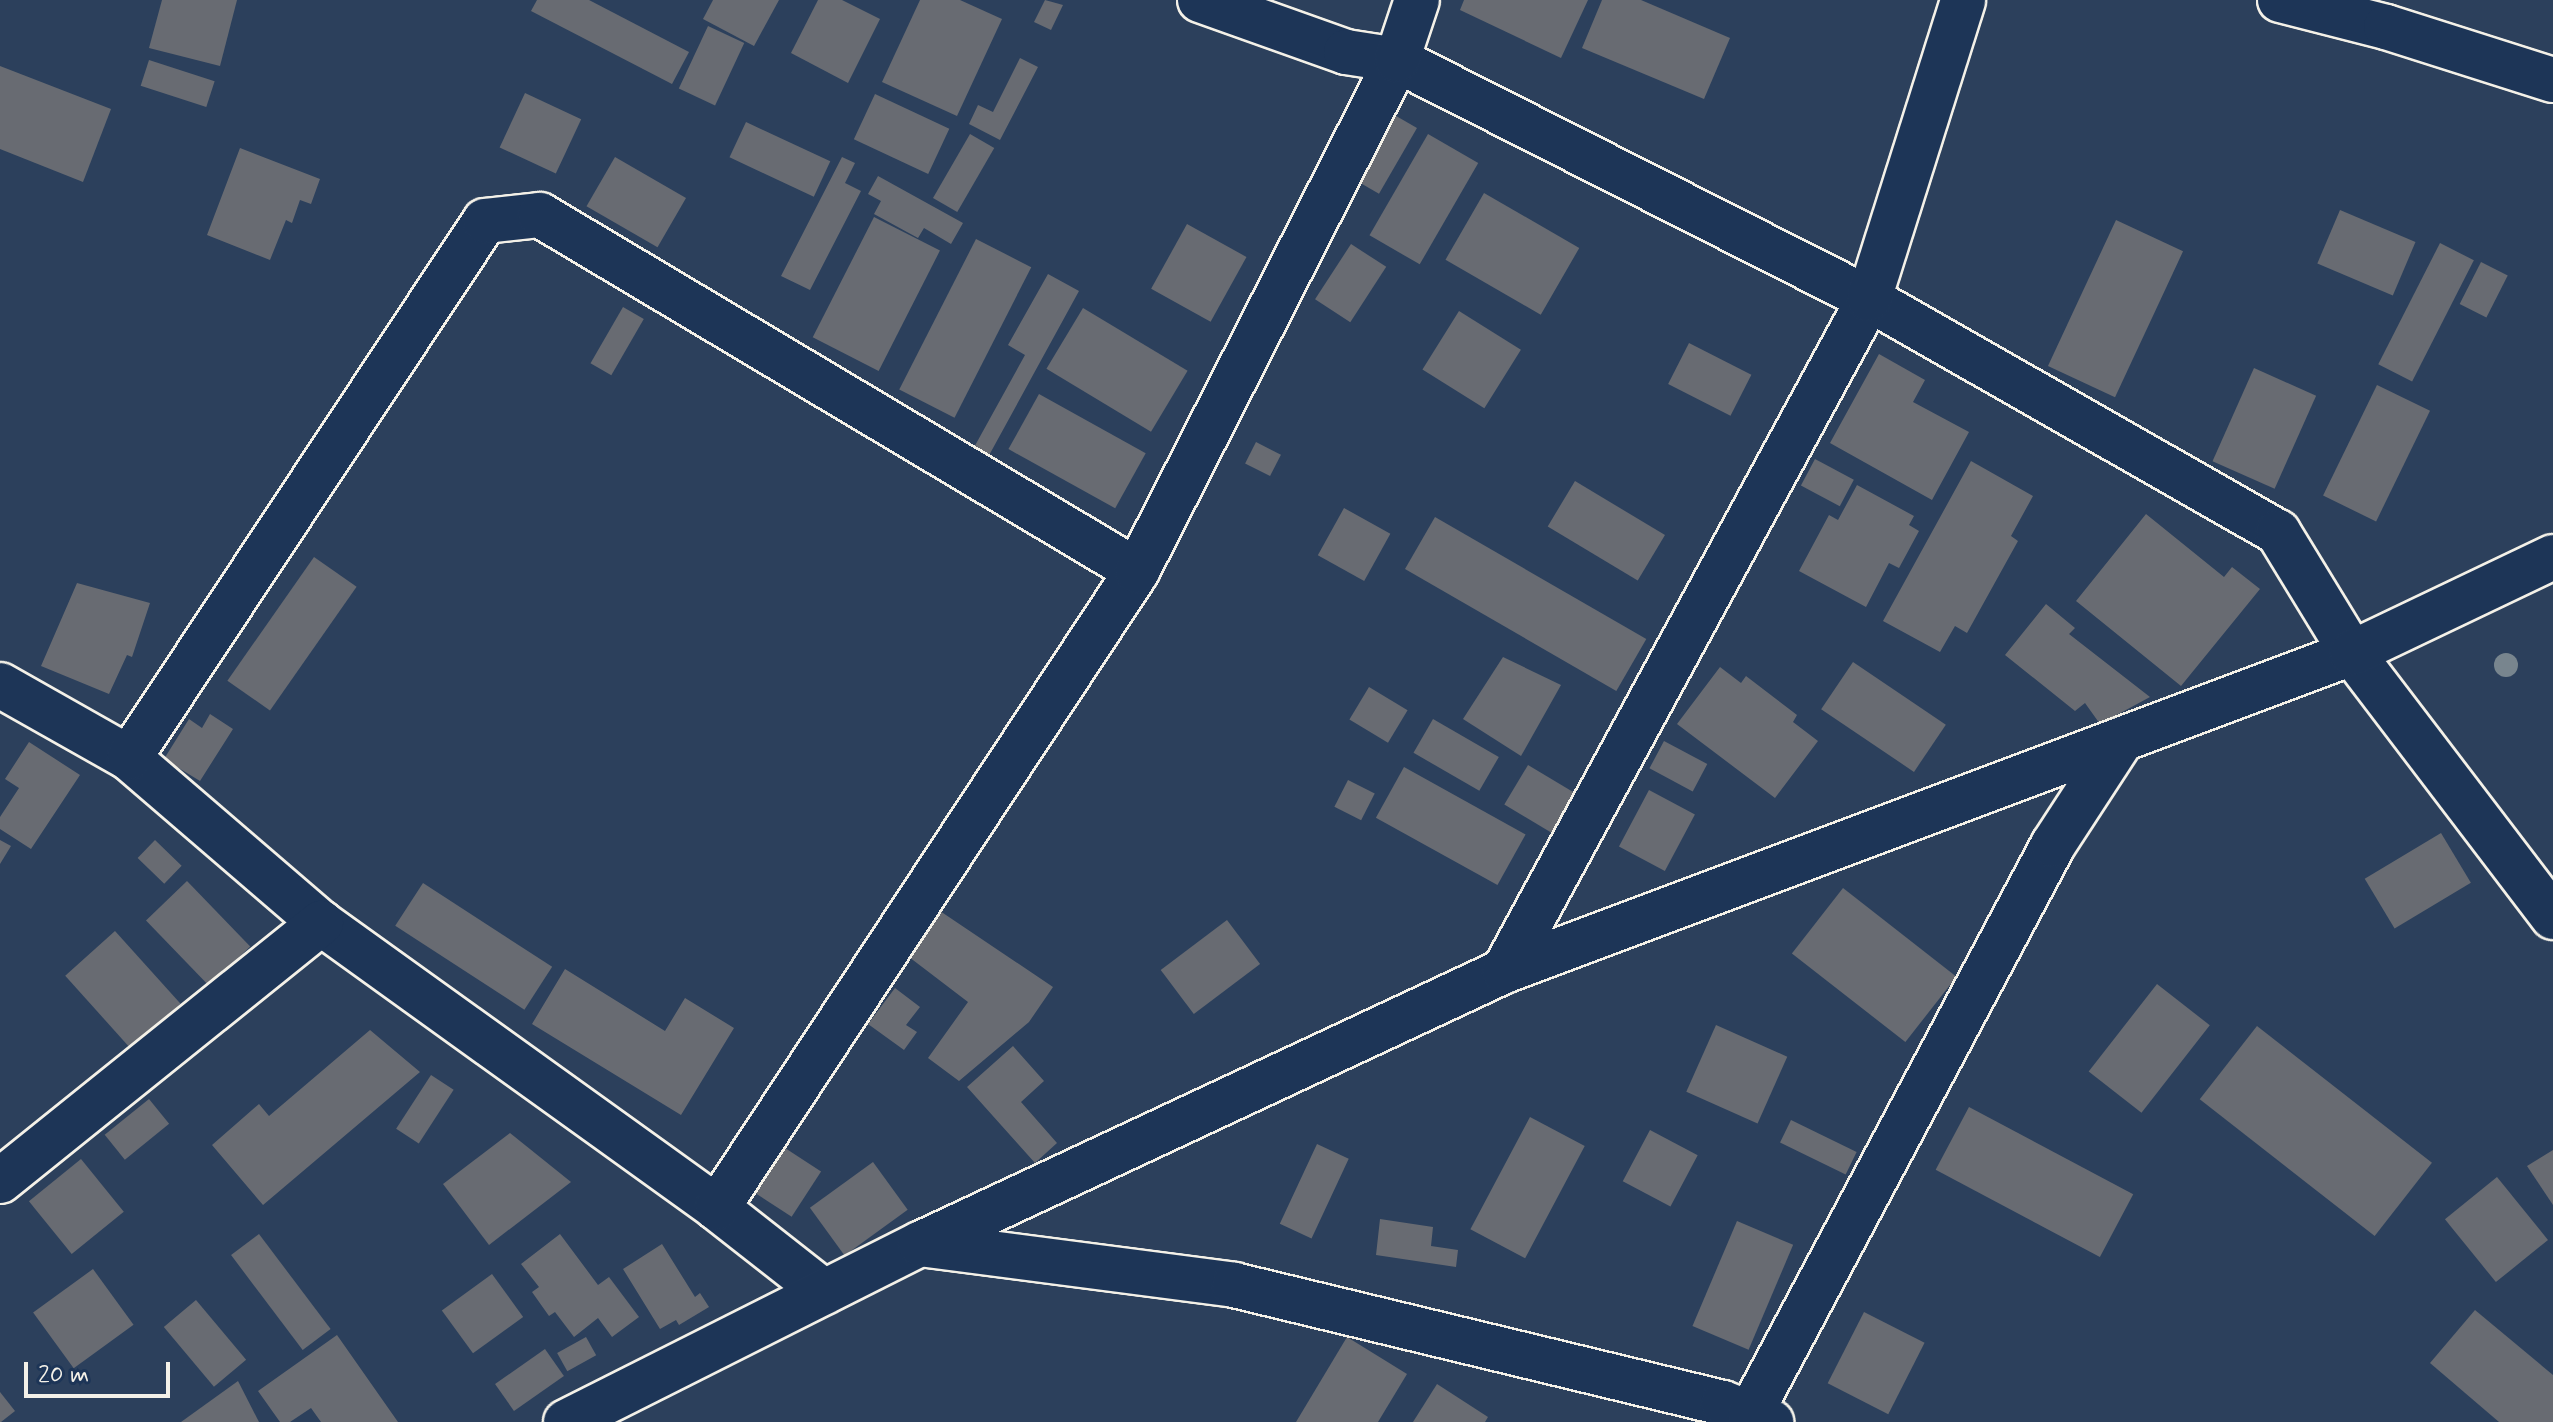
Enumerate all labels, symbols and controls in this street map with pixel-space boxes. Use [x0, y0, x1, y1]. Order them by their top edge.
scale bar [28, 1346, 174, 1396]
text: 20 m [38, 1360, 89, 1391]

